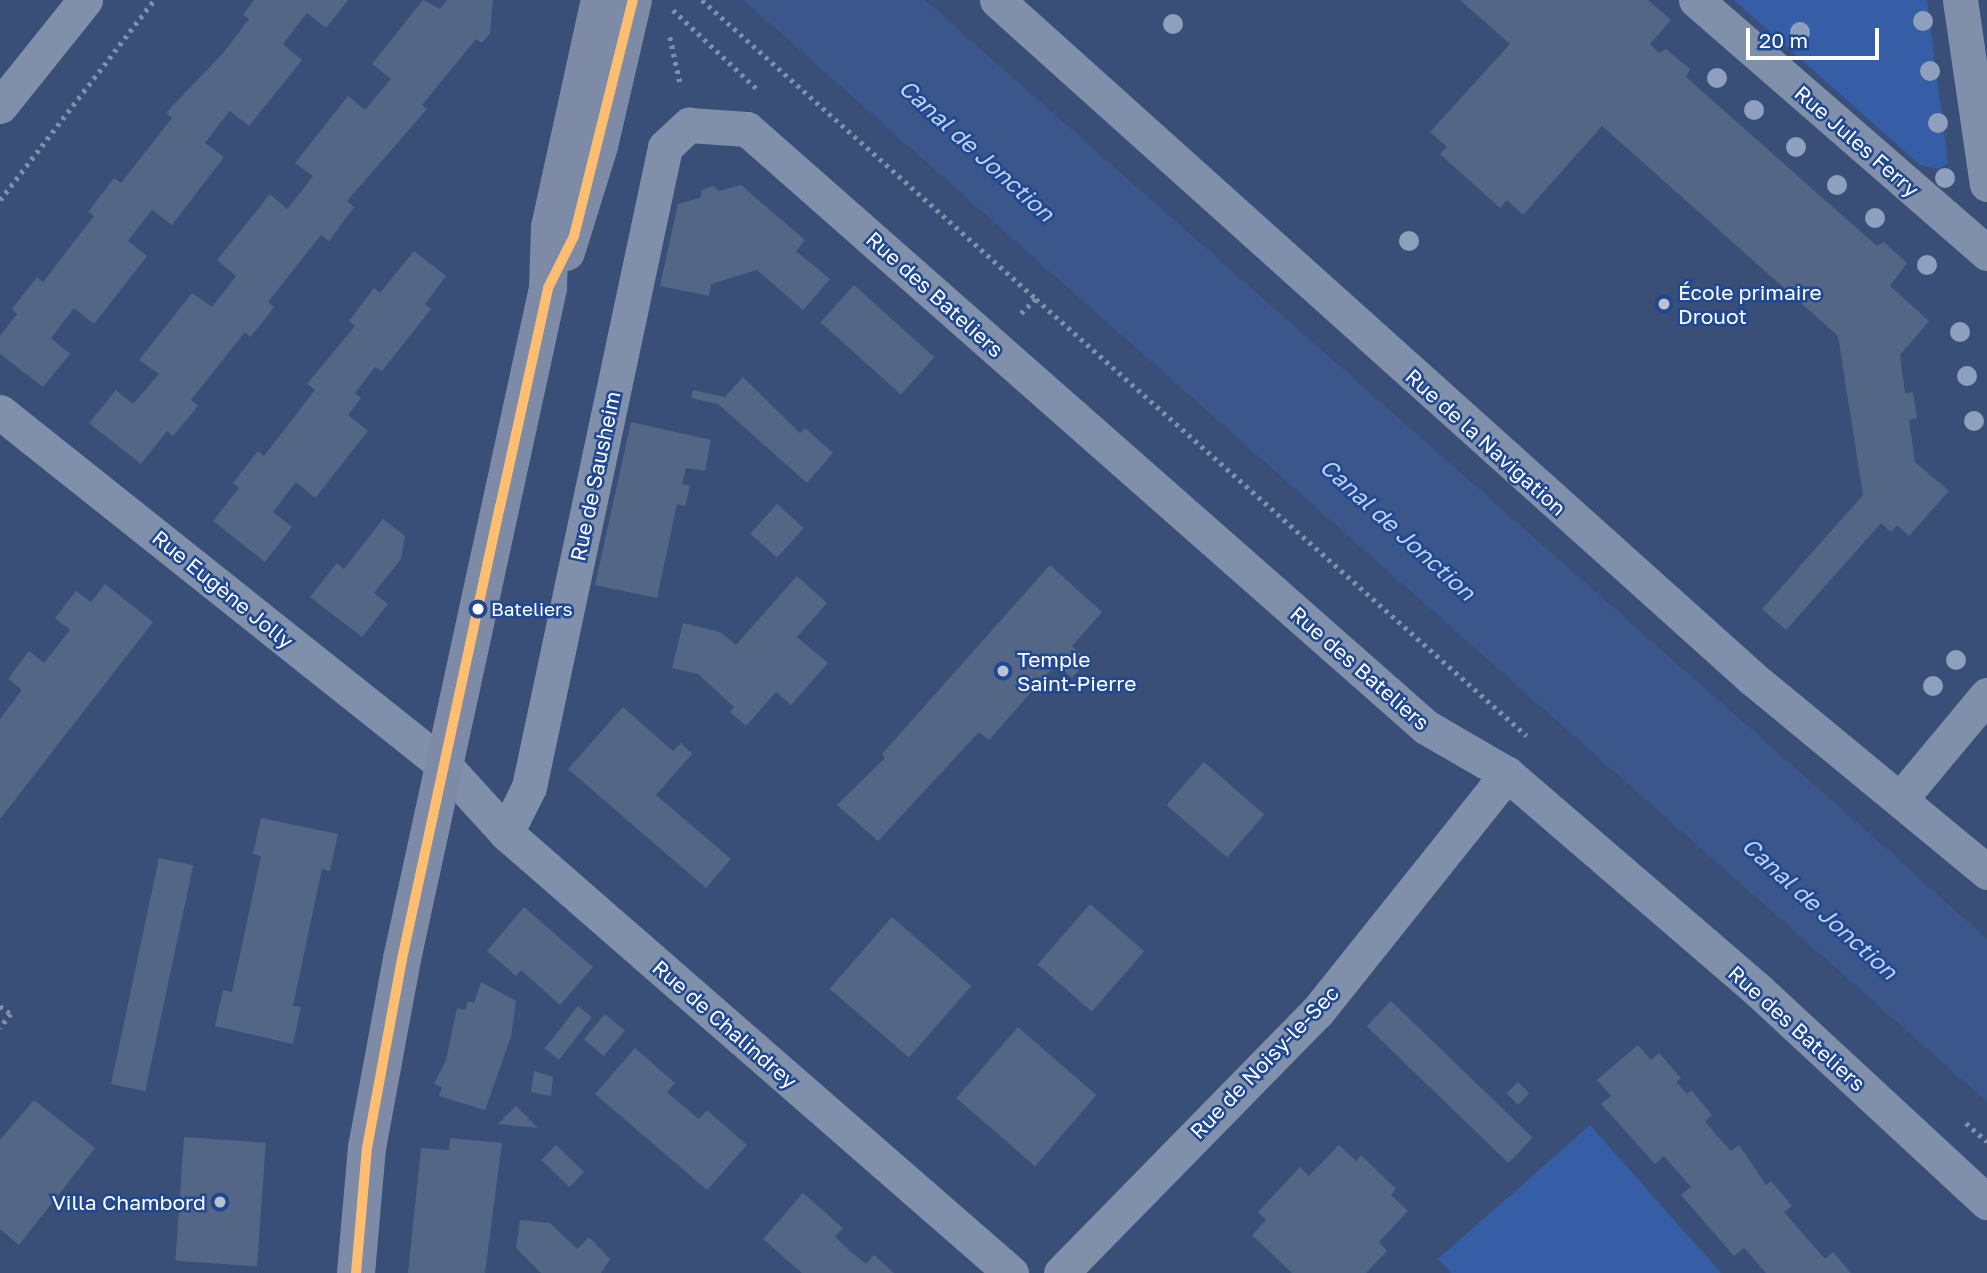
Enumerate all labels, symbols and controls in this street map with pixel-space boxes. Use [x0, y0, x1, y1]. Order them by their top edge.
scale bar [1749, 14, 1882, 58]
text: 20 m [1759, 27, 1808, 53]
water label: Canal de Jonction [894, 73, 1060, 227]
street label: Rue Jules Ferry [1790, 80, 1924, 202]
street label: Rue des Bateliers [861, 226, 1009, 362]
place label: École primaire Drouot [1678, 279, 1822, 329]
marker: École primaire Drouot [1656, 296, 1672, 312]
street label: Rue de la Navigation [1401, 363, 1571, 521]
street label: Rue de Sausheim [565, 389, 625, 563]
water label: Canal de Jonction [1315, 452, 1481, 606]
street label: Rue Eugène Jolly [147, 524, 299, 654]
place label: Bateliers [491, 598, 573, 620]
street label: Rue des Bateliers [1285, 601, 1435, 735]
marker: Bateliers [471, 602, 485, 616]
place label: Temple Saint-Pierre [1017, 646, 1137, 696]
marker: Temple Saint-Pierre [995, 663, 1011, 679]
water label: Canal de Jonction [1737, 831, 1903, 985]
street label: Rue de Chalindrey [648, 954, 802, 1094]
street label: Rue des Bateliers [1723, 960, 1871, 1096]
street label: Rue de Noisy-le-Sec [1185, 980, 1343, 1144]
place label: Villa Chambord [52, 1189, 206, 1215]
marker: Villa Chambord [212, 1194, 228, 1210]

